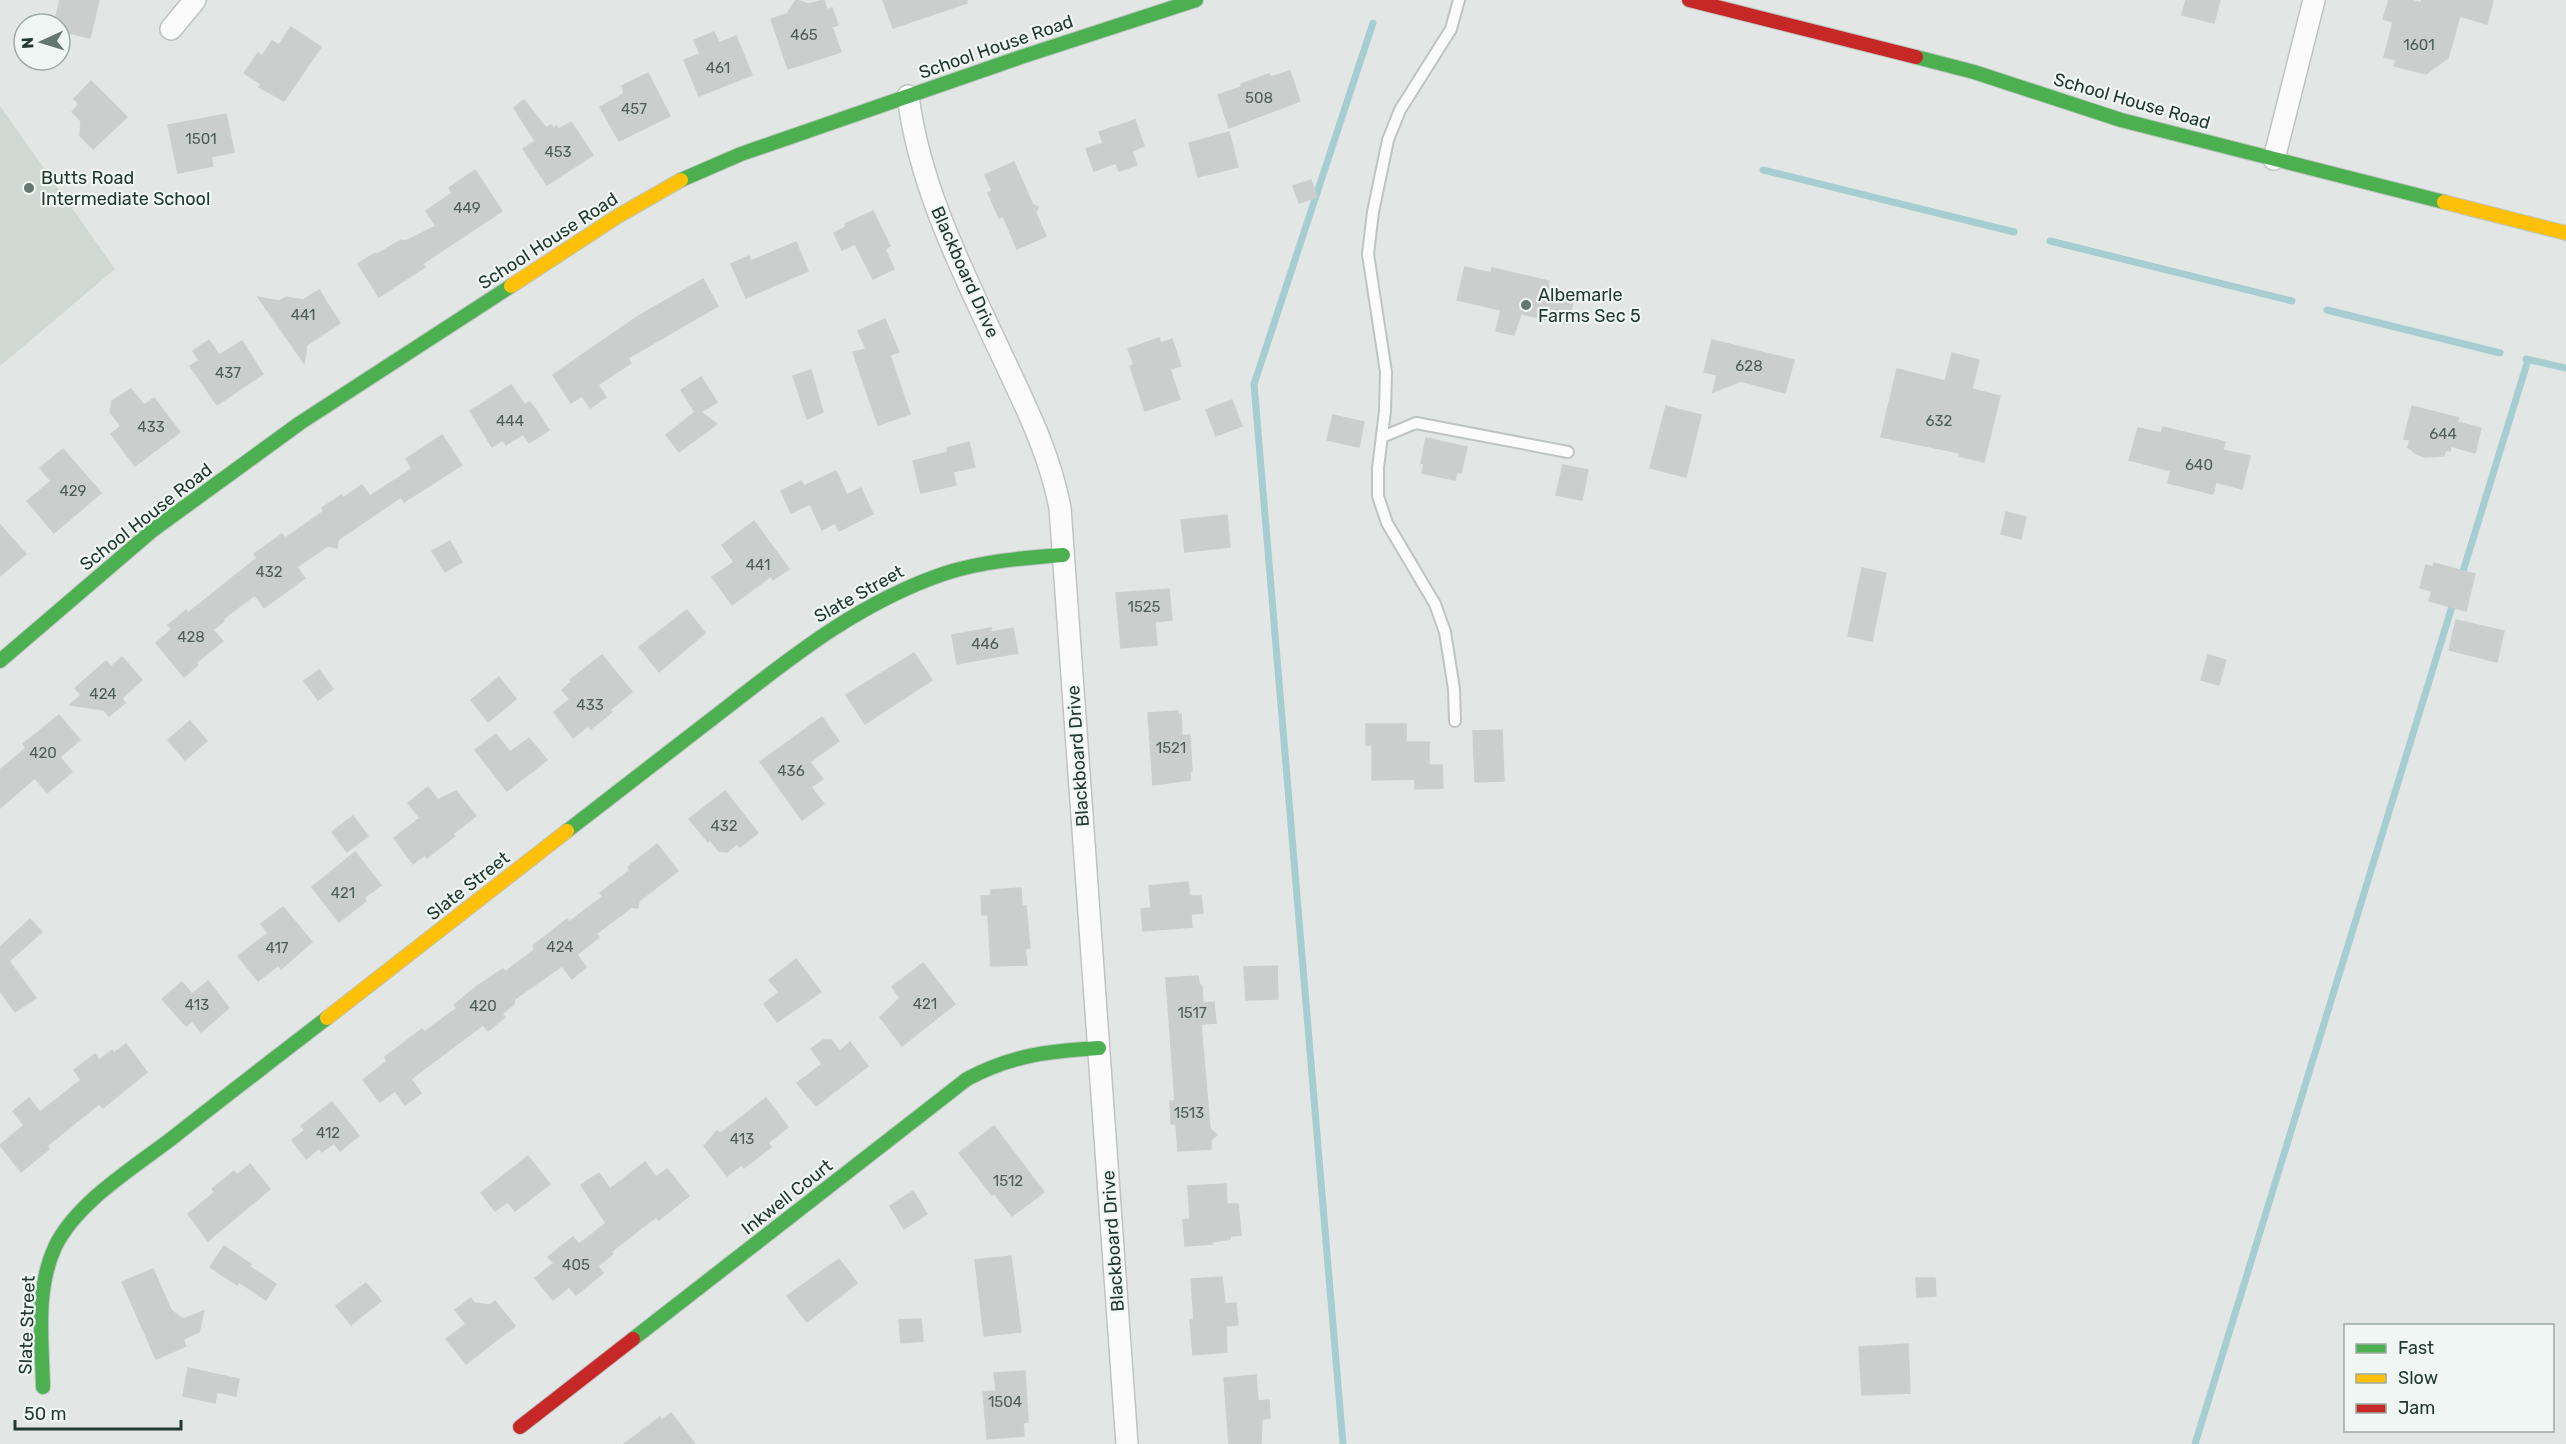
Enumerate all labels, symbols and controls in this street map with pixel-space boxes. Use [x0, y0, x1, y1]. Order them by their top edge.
street label: School House Road [916, 10, 1076, 84]
north arrow [12, 12, 72, 72]
house number: 465 [790, 26, 818, 44]
house number: 1601 [2403, 36, 2435, 54]
text: N [18, 37, 37, 49]
house number: 461 [706, 59, 730, 77]
street label: School House Road [2051, 68, 2213, 134]
house number: 508 [1245, 89, 1273, 107]
house number: 457 [621, 100, 647, 118]
house number: 1501 [185, 130, 217, 148]
house number: 453 [544, 143, 572, 161]
place label: Butts Road Intermediate School [41, 167, 210, 210]
marker: Butts Road Intermediate School [22, 181, 36, 195]
street label: School House Road [474, 188, 622, 294]
house number: 449 [453, 199, 481, 217]
street label: Blackboard Drive [926, 203, 1004, 341]
place label: Albemarle Farms Sec 5 [1538, 284, 1641, 327]
marker: Albemarle Farms Sec 5 [1519, 298, 1533, 312]
house number: 441 [291, 306, 315, 324]
house number: 628 [1735, 357, 1763, 375]
house number: 437 [215, 364, 241, 382]
house number: 444 [496, 412, 524, 430]
house number: 632 [1926, 412, 1953, 430]
house number: 433 [137, 418, 165, 436]
house number: 644 [2429, 425, 2457, 443]
house number: 640 [2185, 456, 2213, 474]
street label: School House Road [75, 458, 217, 576]
house number: 429 [59, 482, 87, 500]
house number: 441 [746, 556, 770, 574]
street label: Slate Street [810, 560, 908, 628]
house number: 432 [255, 563, 283, 581]
house number: 1525 [1127, 598, 1161, 616]
house number: 428 [177, 628, 205, 646]
house number: 446 [971, 635, 999, 653]
house number: 424 [89, 685, 117, 703]
street label: Blackboard Drive [1062, 685, 1094, 827]
house number: 433 [576, 696, 604, 714]
house number: 1521 [1156, 739, 1186, 757]
house number: 420 [29, 744, 57, 762]
house number: 436 [777, 762, 805, 780]
house number: 432 [710, 817, 738, 835]
street label: Slate Street [422, 847, 514, 925]
house number: 421 [331, 884, 355, 902]
house number: 424 [546, 938, 574, 956]
house number: 417 [265, 939, 289, 957]
house number: 421 [913, 995, 937, 1013]
house number: 413 [185, 996, 209, 1014]
house number: 420 [469, 997, 497, 1015]
house number: 1517 [1177, 1004, 1207, 1022]
house number: 1513 [1174, 1104, 1204, 1122]
house number: 412 [316, 1124, 340, 1142]
house number: 413 [730, 1130, 754, 1148]
street label: Inkwell Court [737, 1155, 837, 1239]
street label: Blackboard Drive [1097, 1170, 1129, 1312]
house number: 1512 [993, 1172, 1023, 1190]
house number: 405 [562, 1256, 590, 1274]
street label: Slate Street [14, 1275, 40, 1375]
legend [2344, 1324, 2554, 1432]
text: Fast [2398, 1337, 2434, 1359]
text: Slow [2398, 1367, 2438, 1389]
scale bar [15, 1393, 182, 1431]
house number: 1504 [988, 1393, 1022, 1411]
text: Jam [2398, 1397, 2435, 1419]
text: 50 m [24, 1403, 67, 1425]

